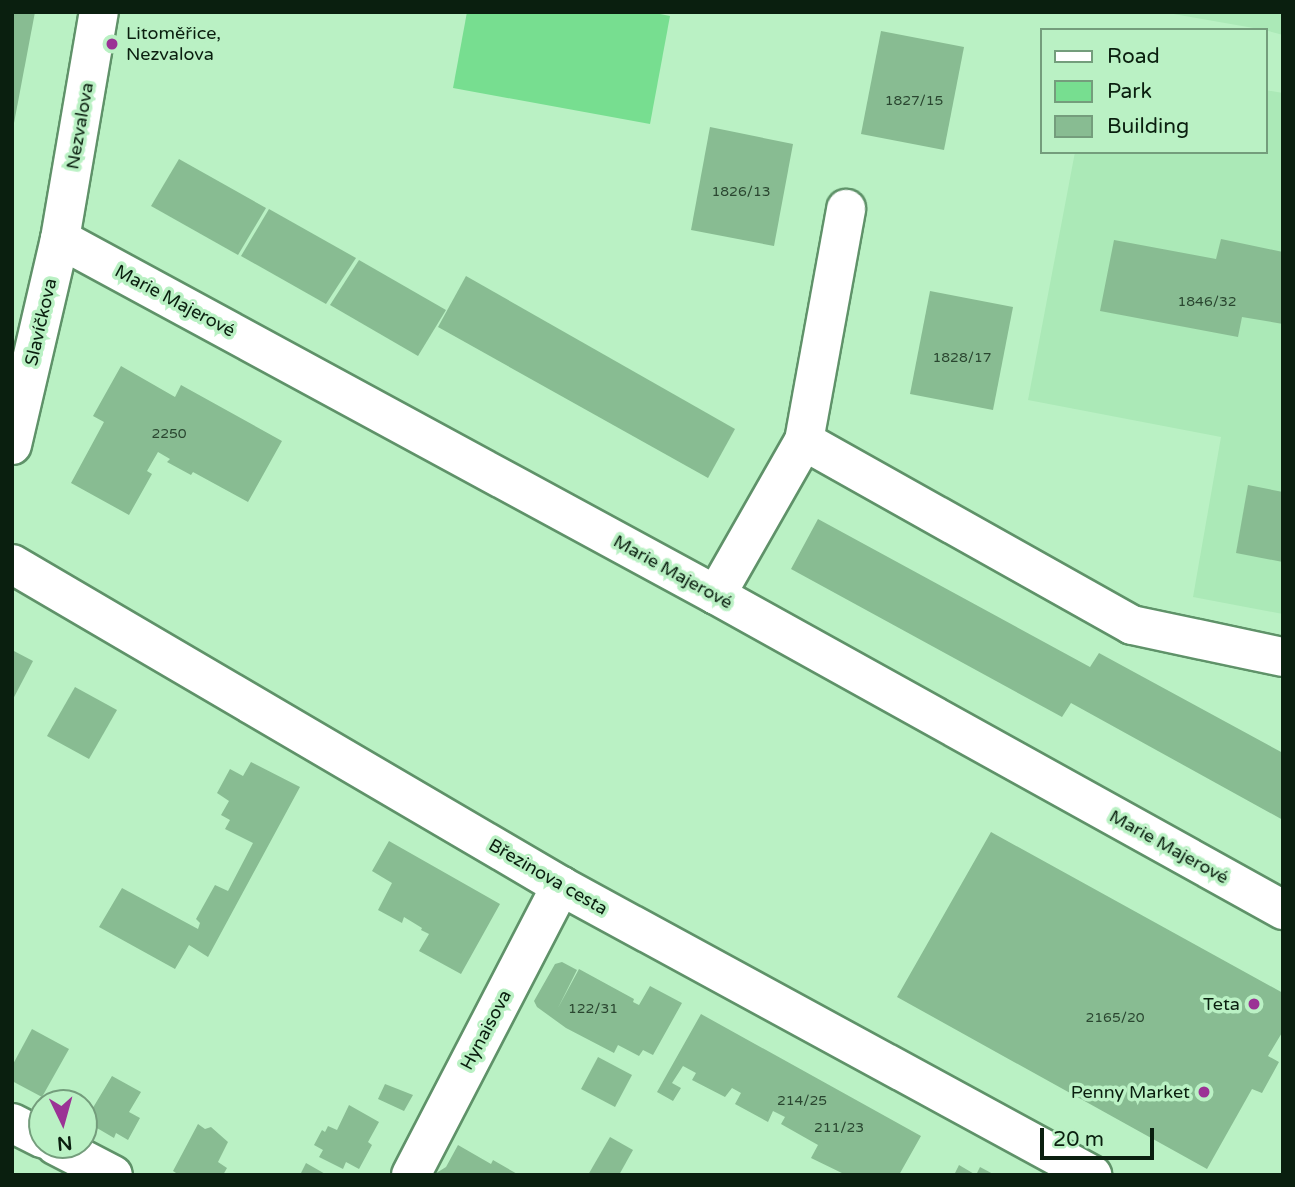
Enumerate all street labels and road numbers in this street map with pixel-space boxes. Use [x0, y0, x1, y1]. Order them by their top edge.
street label: Nezvalova [62, 81, 98, 171]
street label: Marie Majerové [111, 260, 239, 342]
street label: Slavíčkova [20, 276, 62, 368]
street label: Marie Majerové [610, 530, 736, 614]
street label: Marie Majerové [1106, 805, 1232, 889]
street label: Březinova cesta [485, 834, 611, 920]
street label: Hynaisova [456, 986, 516, 1074]

